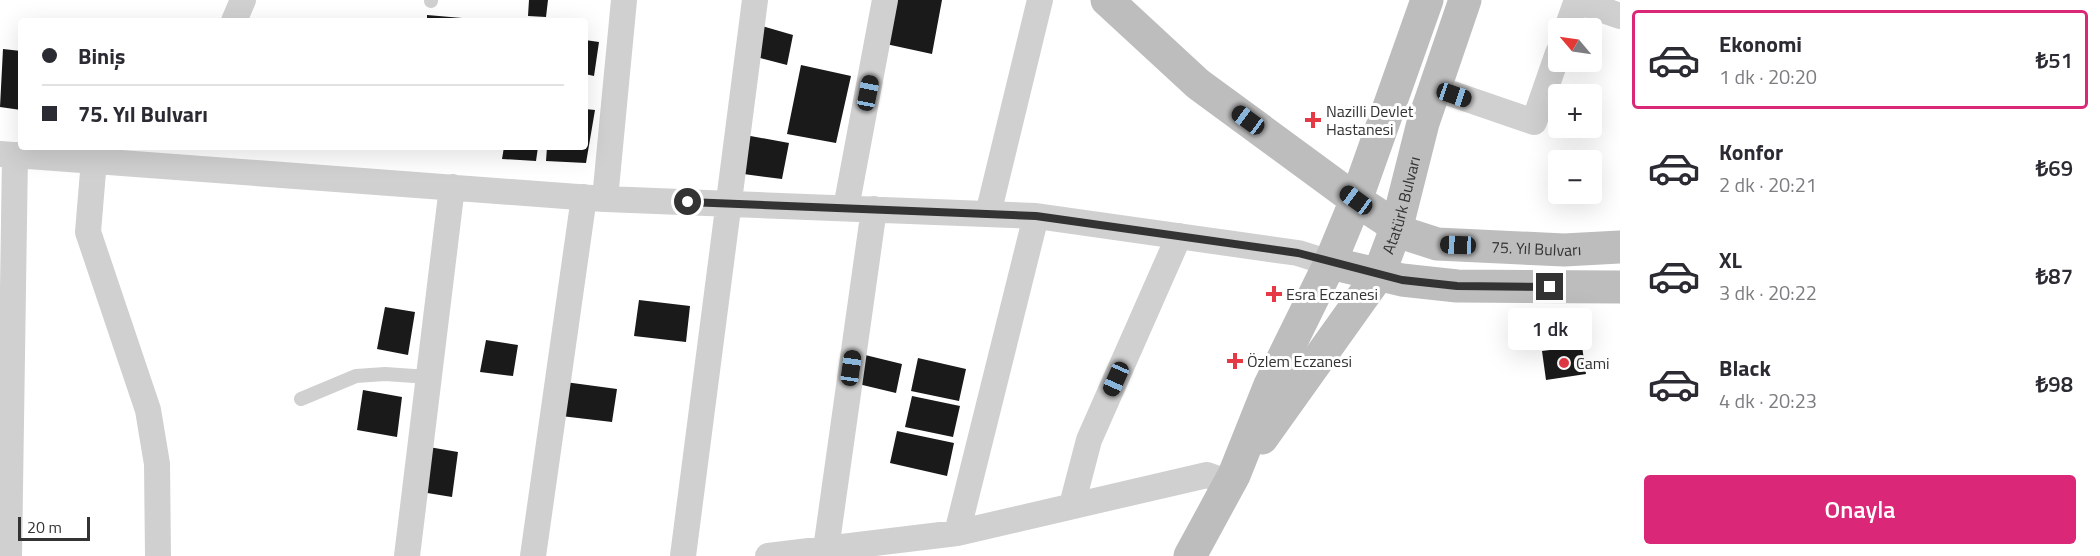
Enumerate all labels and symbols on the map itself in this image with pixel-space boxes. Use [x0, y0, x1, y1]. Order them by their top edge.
north arrow [1548, 18, 1602, 72]
car [856, 74, 880, 112]
car [1434, 81, 1474, 109]
place label: Nazilli Devlet Hastanesi [1326, 99, 1414, 141]
car [1228, 102, 1268, 138]
marker: Nazilli Devlet Hastanesi [1304, 111, 1322, 129]
street label: Atatürk Bulvarı [1376, 154, 1426, 257]
car [1336, 182, 1376, 218]
route start [674, 188, 701, 215]
car [1440, 235, 1476, 255]
street label: 75. Yıl Bulvarı [1491, 235, 1582, 262]
route end [1536, 273, 1563, 300]
place label: Esra Eczanesi [1286, 282, 1378, 306]
marker: Esra Eczanesi [1267, 287, 1281, 301]
callout: 1 dk [1508, 308, 1592, 350]
car [840, 349, 862, 387]
place label: Özlem Eczanesi [1247, 349, 1352, 373]
place label: Cami [1576, 351, 1610, 375]
marker: Özlem Eczanesi [1228, 354, 1242, 368]
marker: Cami [1557, 356, 1571, 370]
car [1100, 359, 1132, 399]
scale bar [18, 514, 90, 542]

